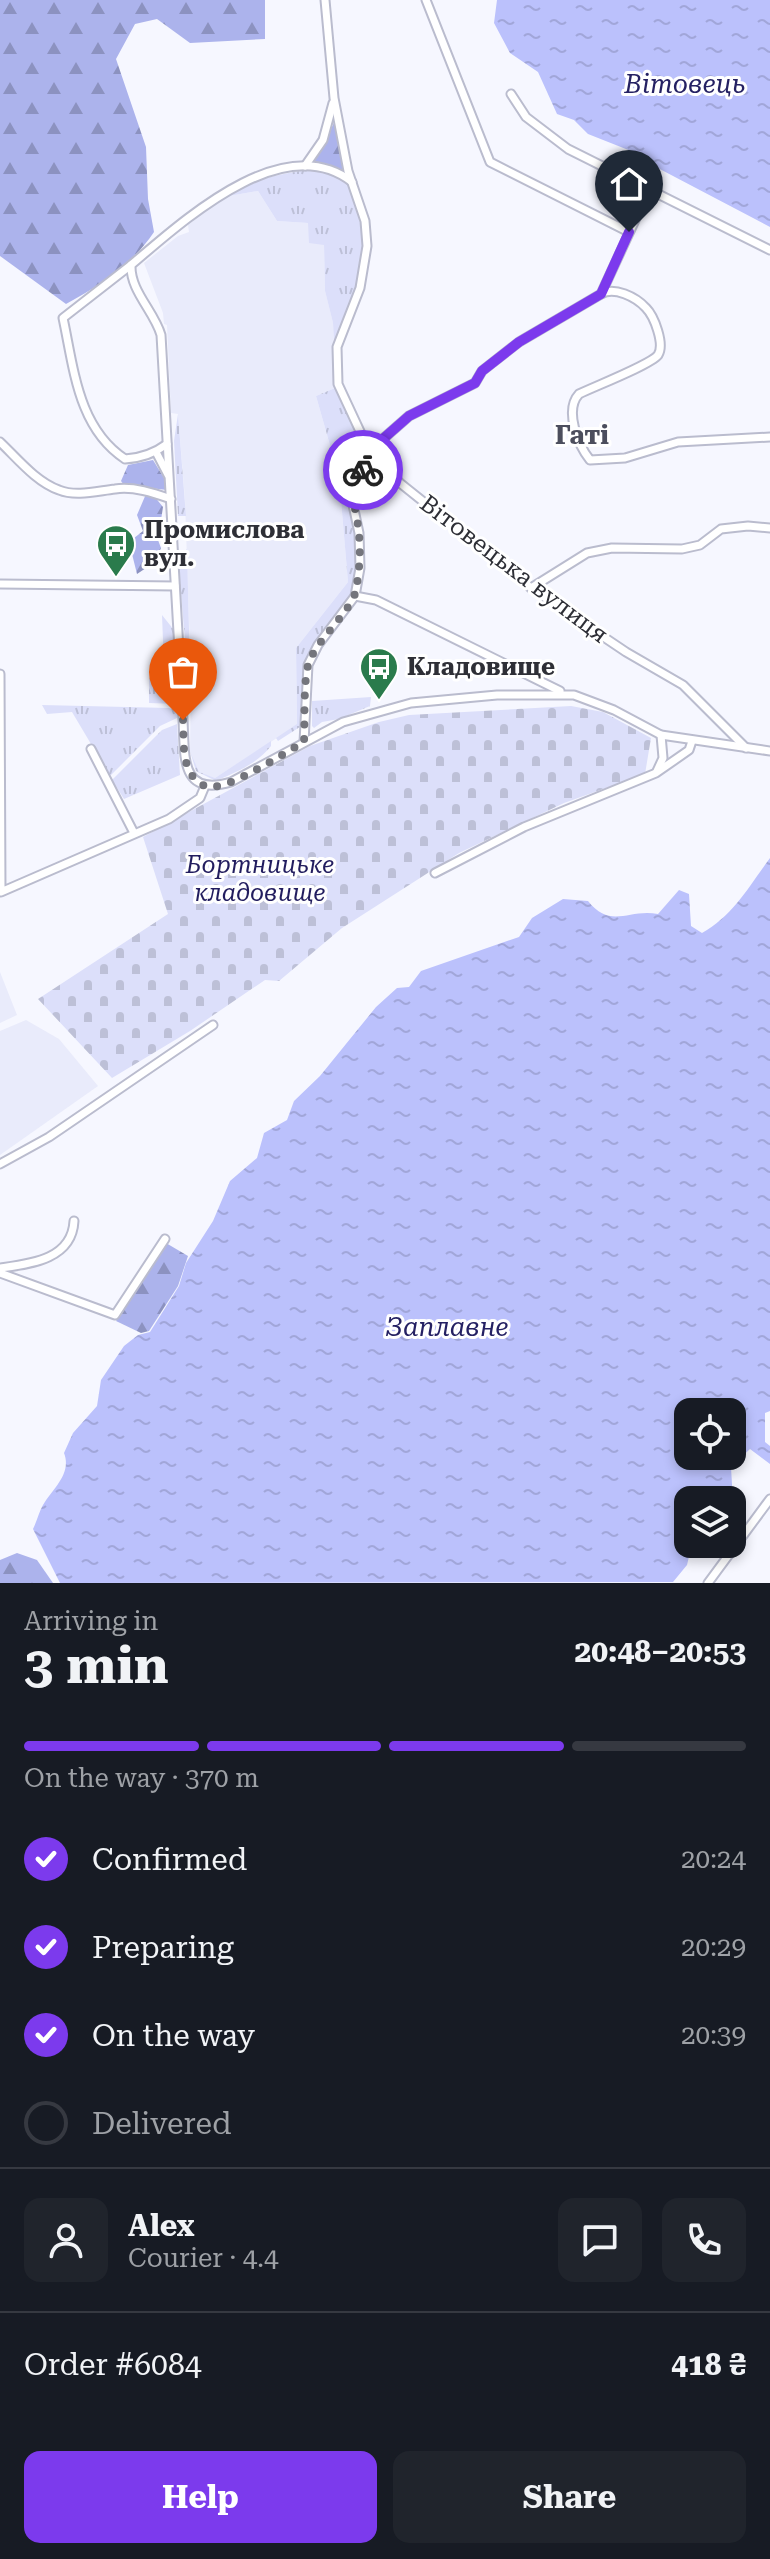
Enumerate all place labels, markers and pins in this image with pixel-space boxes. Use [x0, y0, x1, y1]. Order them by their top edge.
pin [595, 150, 663, 232]
place label: Промислова вул. [144, 516, 304, 572]
bus stop icon: Промислова вул. [95, 523, 137, 578]
pin [149, 638, 217, 720]
bus stop icon: Кладовище [358, 646, 400, 701]
place label: Кладовище [407, 653, 555, 681]

